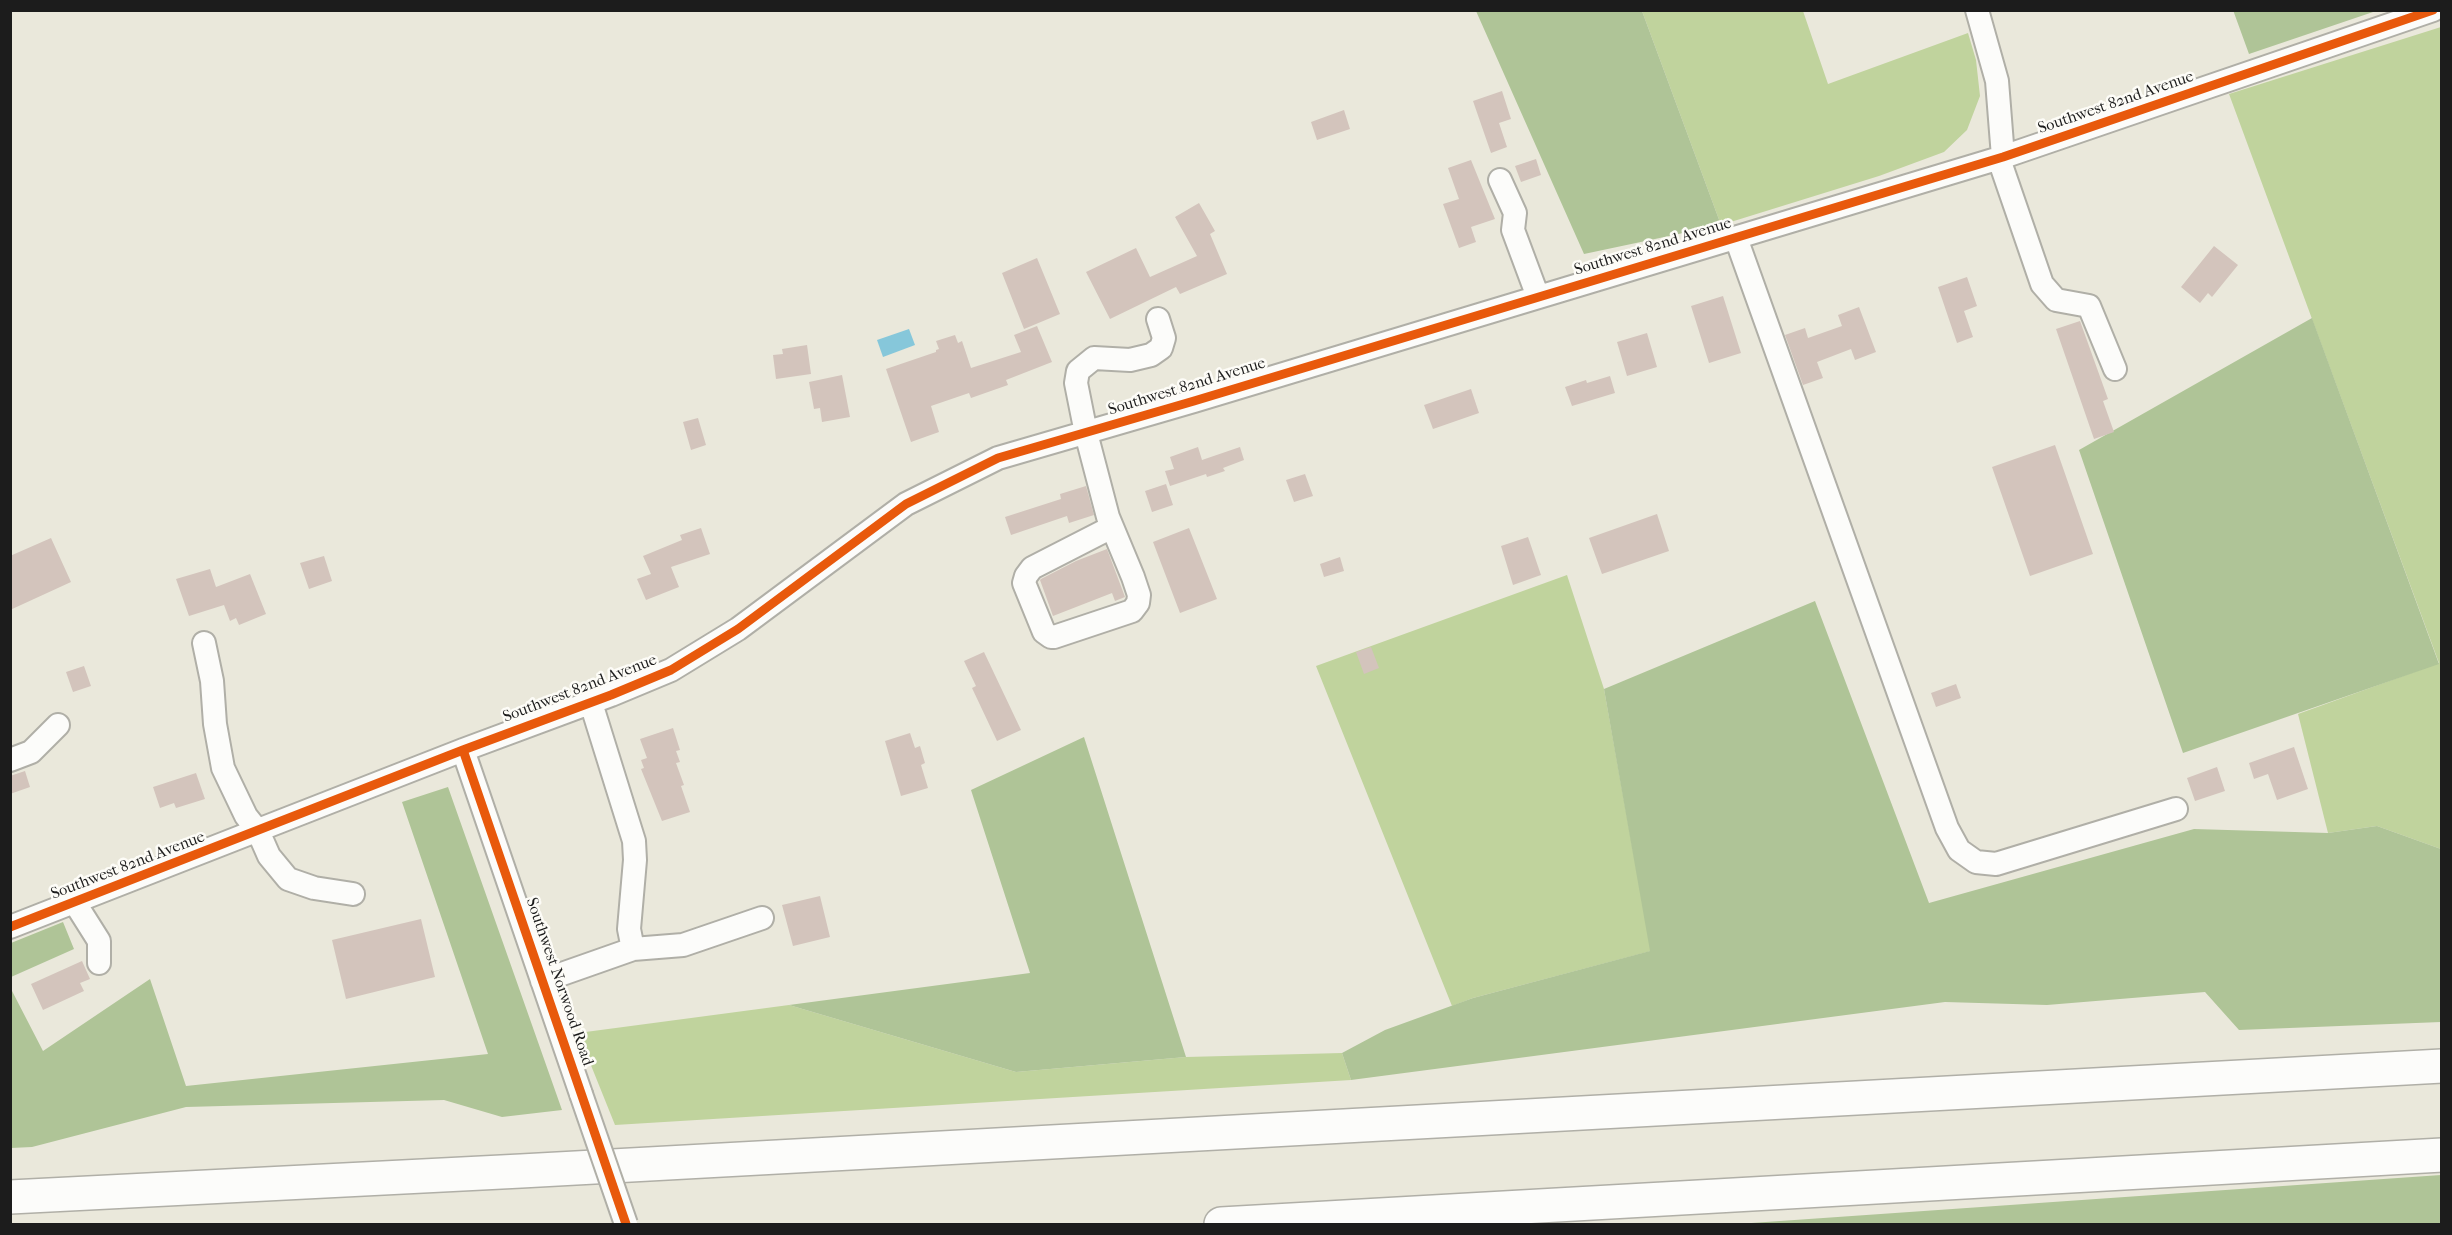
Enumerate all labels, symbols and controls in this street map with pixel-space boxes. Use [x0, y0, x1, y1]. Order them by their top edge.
street label: Southwest 82nd Avenue [2036, 67, 2196, 139]
street label: Southwest 82nd Avenue [1572, 214, 1734, 280]
street label: Southwest 82nd Avenue [1106, 354, 1268, 420]
street label: Southwest 82nd Avenue [500, 651, 660, 727]
street label: Southwest 82nd Avenue [48, 828, 208, 904]
street label: Southwest Norwood Road [521, 895, 597, 1069]

